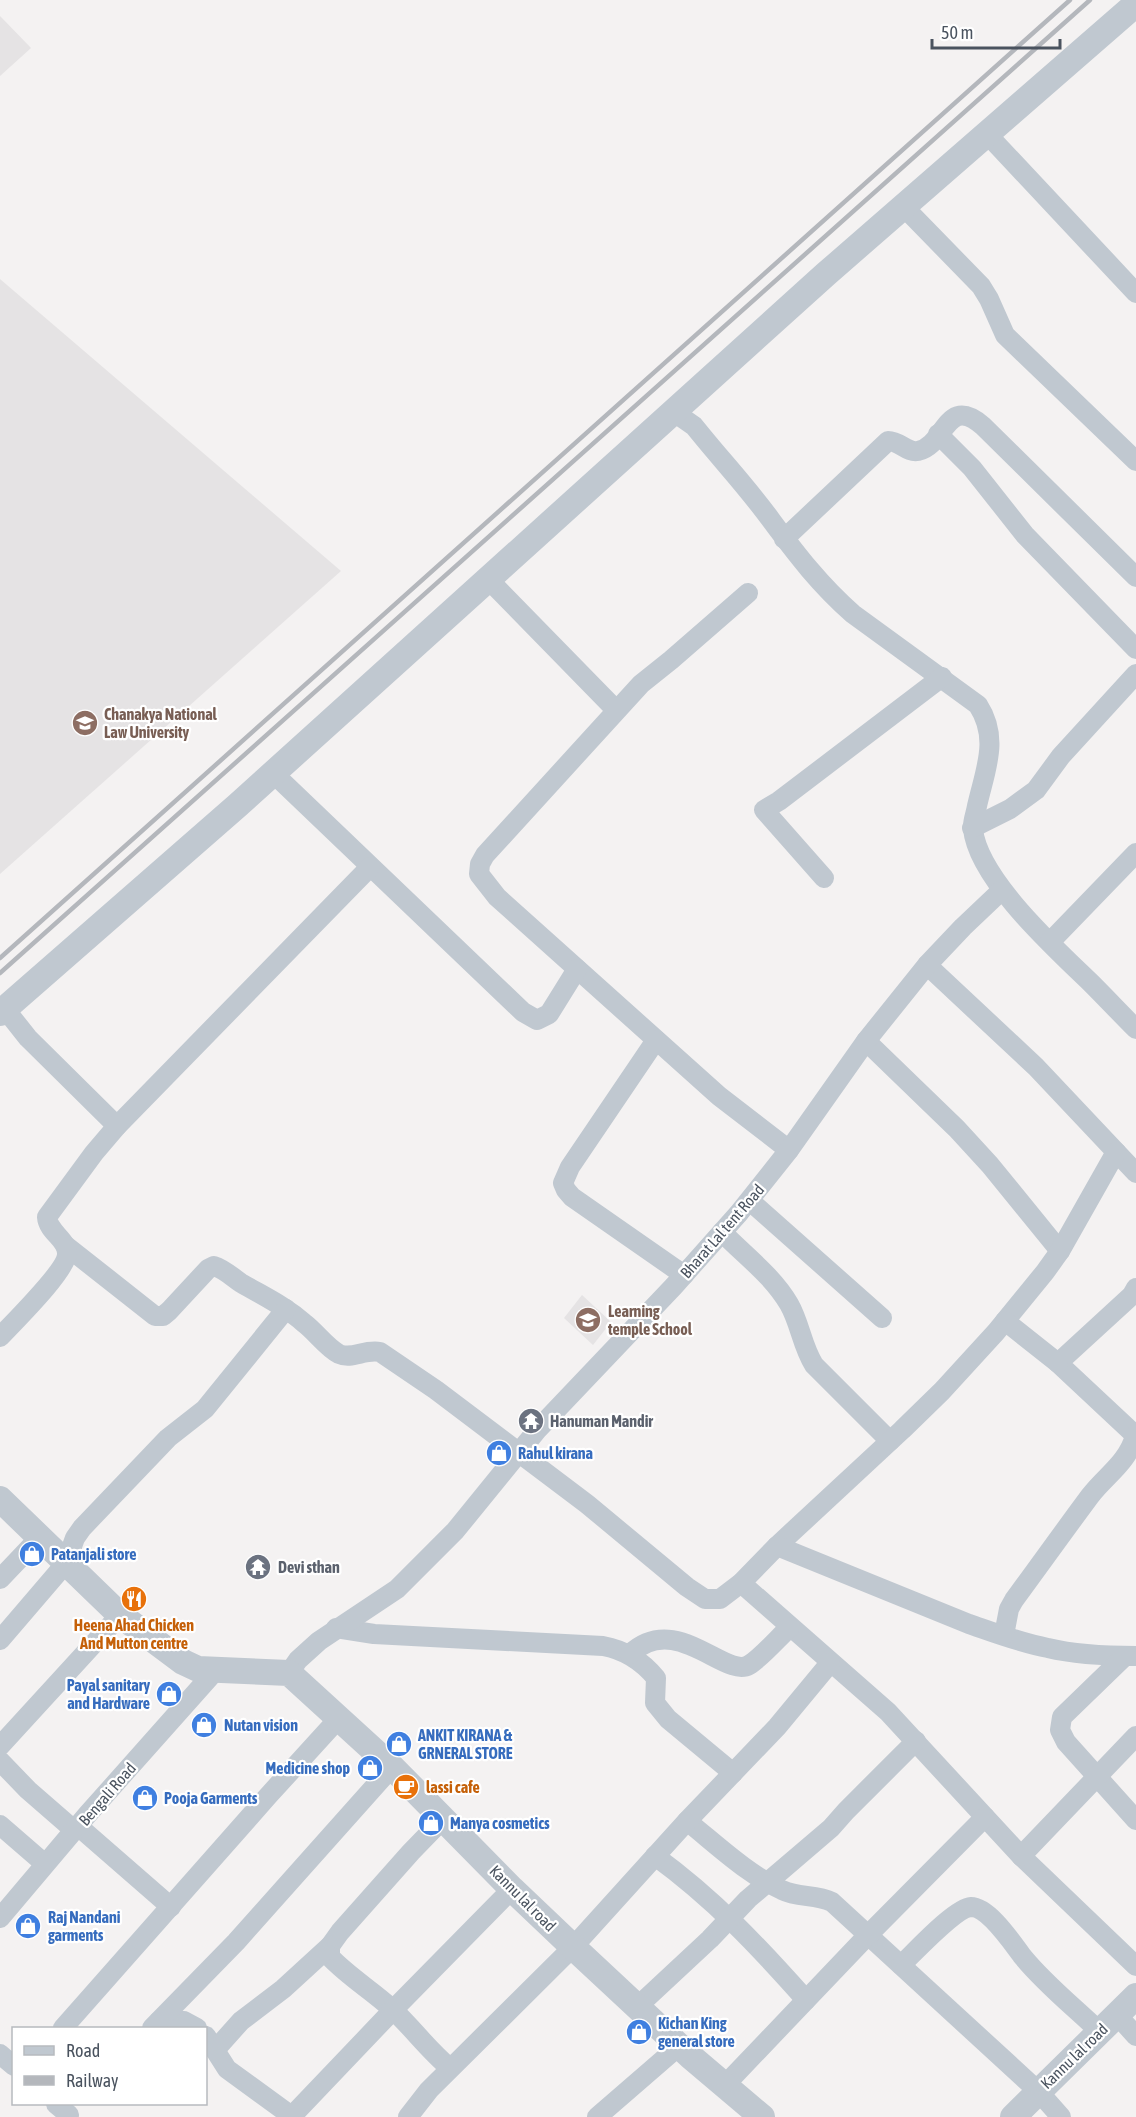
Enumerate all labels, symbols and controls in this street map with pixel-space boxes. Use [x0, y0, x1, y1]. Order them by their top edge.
scale bar [932, 12, 1060, 50]
text: 50 m [941, 22, 973, 43]
place label: Chanakya National Law University [104, 705, 218, 741]
school or university icon: Chanakya National Law University [70, 708, 100, 738]
street label: Bharat Lal tent Road [676, 1180, 768, 1282]
place label: Learning temple School [607, 1302, 693, 1338]
school or university icon: Learning temple School [573, 1305, 603, 1335]
temple icon: Hanuman Mandir [516, 1406, 546, 1436]
place label: Hanuman Mandir [550, 1412, 653, 1430]
shop icon: Rahul kirana [484, 1438, 514, 1468]
place label: Rahul kirana [518, 1444, 593, 1462]
shop icon: Patanjali store [17, 1539, 47, 1569]
place label: Patanjali store [51, 1545, 137, 1563]
temple icon: Devi sthan [243, 1552, 273, 1582]
place label: Devi sthan [278, 1558, 340, 1576]
restaurant icon: Heena Ahad Chicken And Mutton centre [119, 1584, 149, 1614]
place label: Heena Ahad Chicken And Mutton centre [74, 1616, 194, 1652]
place label: Payal sanitary and Hardware [67, 1676, 150, 1712]
shop icon: Payal sanitary and Hardware [154, 1679, 184, 1709]
shop icon: Nutan vision [189, 1710, 219, 1740]
place label: Nutan vision [224, 1716, 298, 1734]
place label: ANKIT KIRANA & GRNERAL STORE [417, 1726, 513, 1762]
shop icon: ANKIT KIRANA & GRNERAL STORE [384, 1729, 414, 1759]
shop icon: Medicine shop [355, 1753, 385, 1783]
street label: Bengali Road [75, 1759, 140, 1830]
place label: Medicine shop [266, 1759, 350, 1777]
cafe icon: lassi cafe [391, 1772, 421, 1802]
place label: lassi cafe [426, 1778, 480, 1796]
shop icon: Pooja Garments [130, 1783, 160, 1813]
place label: Pooja Garments [164, 1789, 258, 1807]
shop icon: Manya cosmetics [416, 1808, 446, 1838]
place label: Manya cosmetics [450, 1814, 550, 1832]
street label: Kannu lal road [486, 1861, 560, 1935]
place label: Raj Nandani garments [48, 1908, 121, 1944]
shop icon: Raj Nandani garments [13, 1911, 43, 1941]
place label: Kichan King general store [658, 2014, 735, 2050]
shop icon: Kichan King general store [624, 2017, 654, 2047]
street label: Kannu lal road [1037, 2020, 1111, 2092]
legend [12, 2027, 207, 2105]
text: Road [66, 2040, 100, 2061]
text: Railway [66, 2070, 118, 2091]

